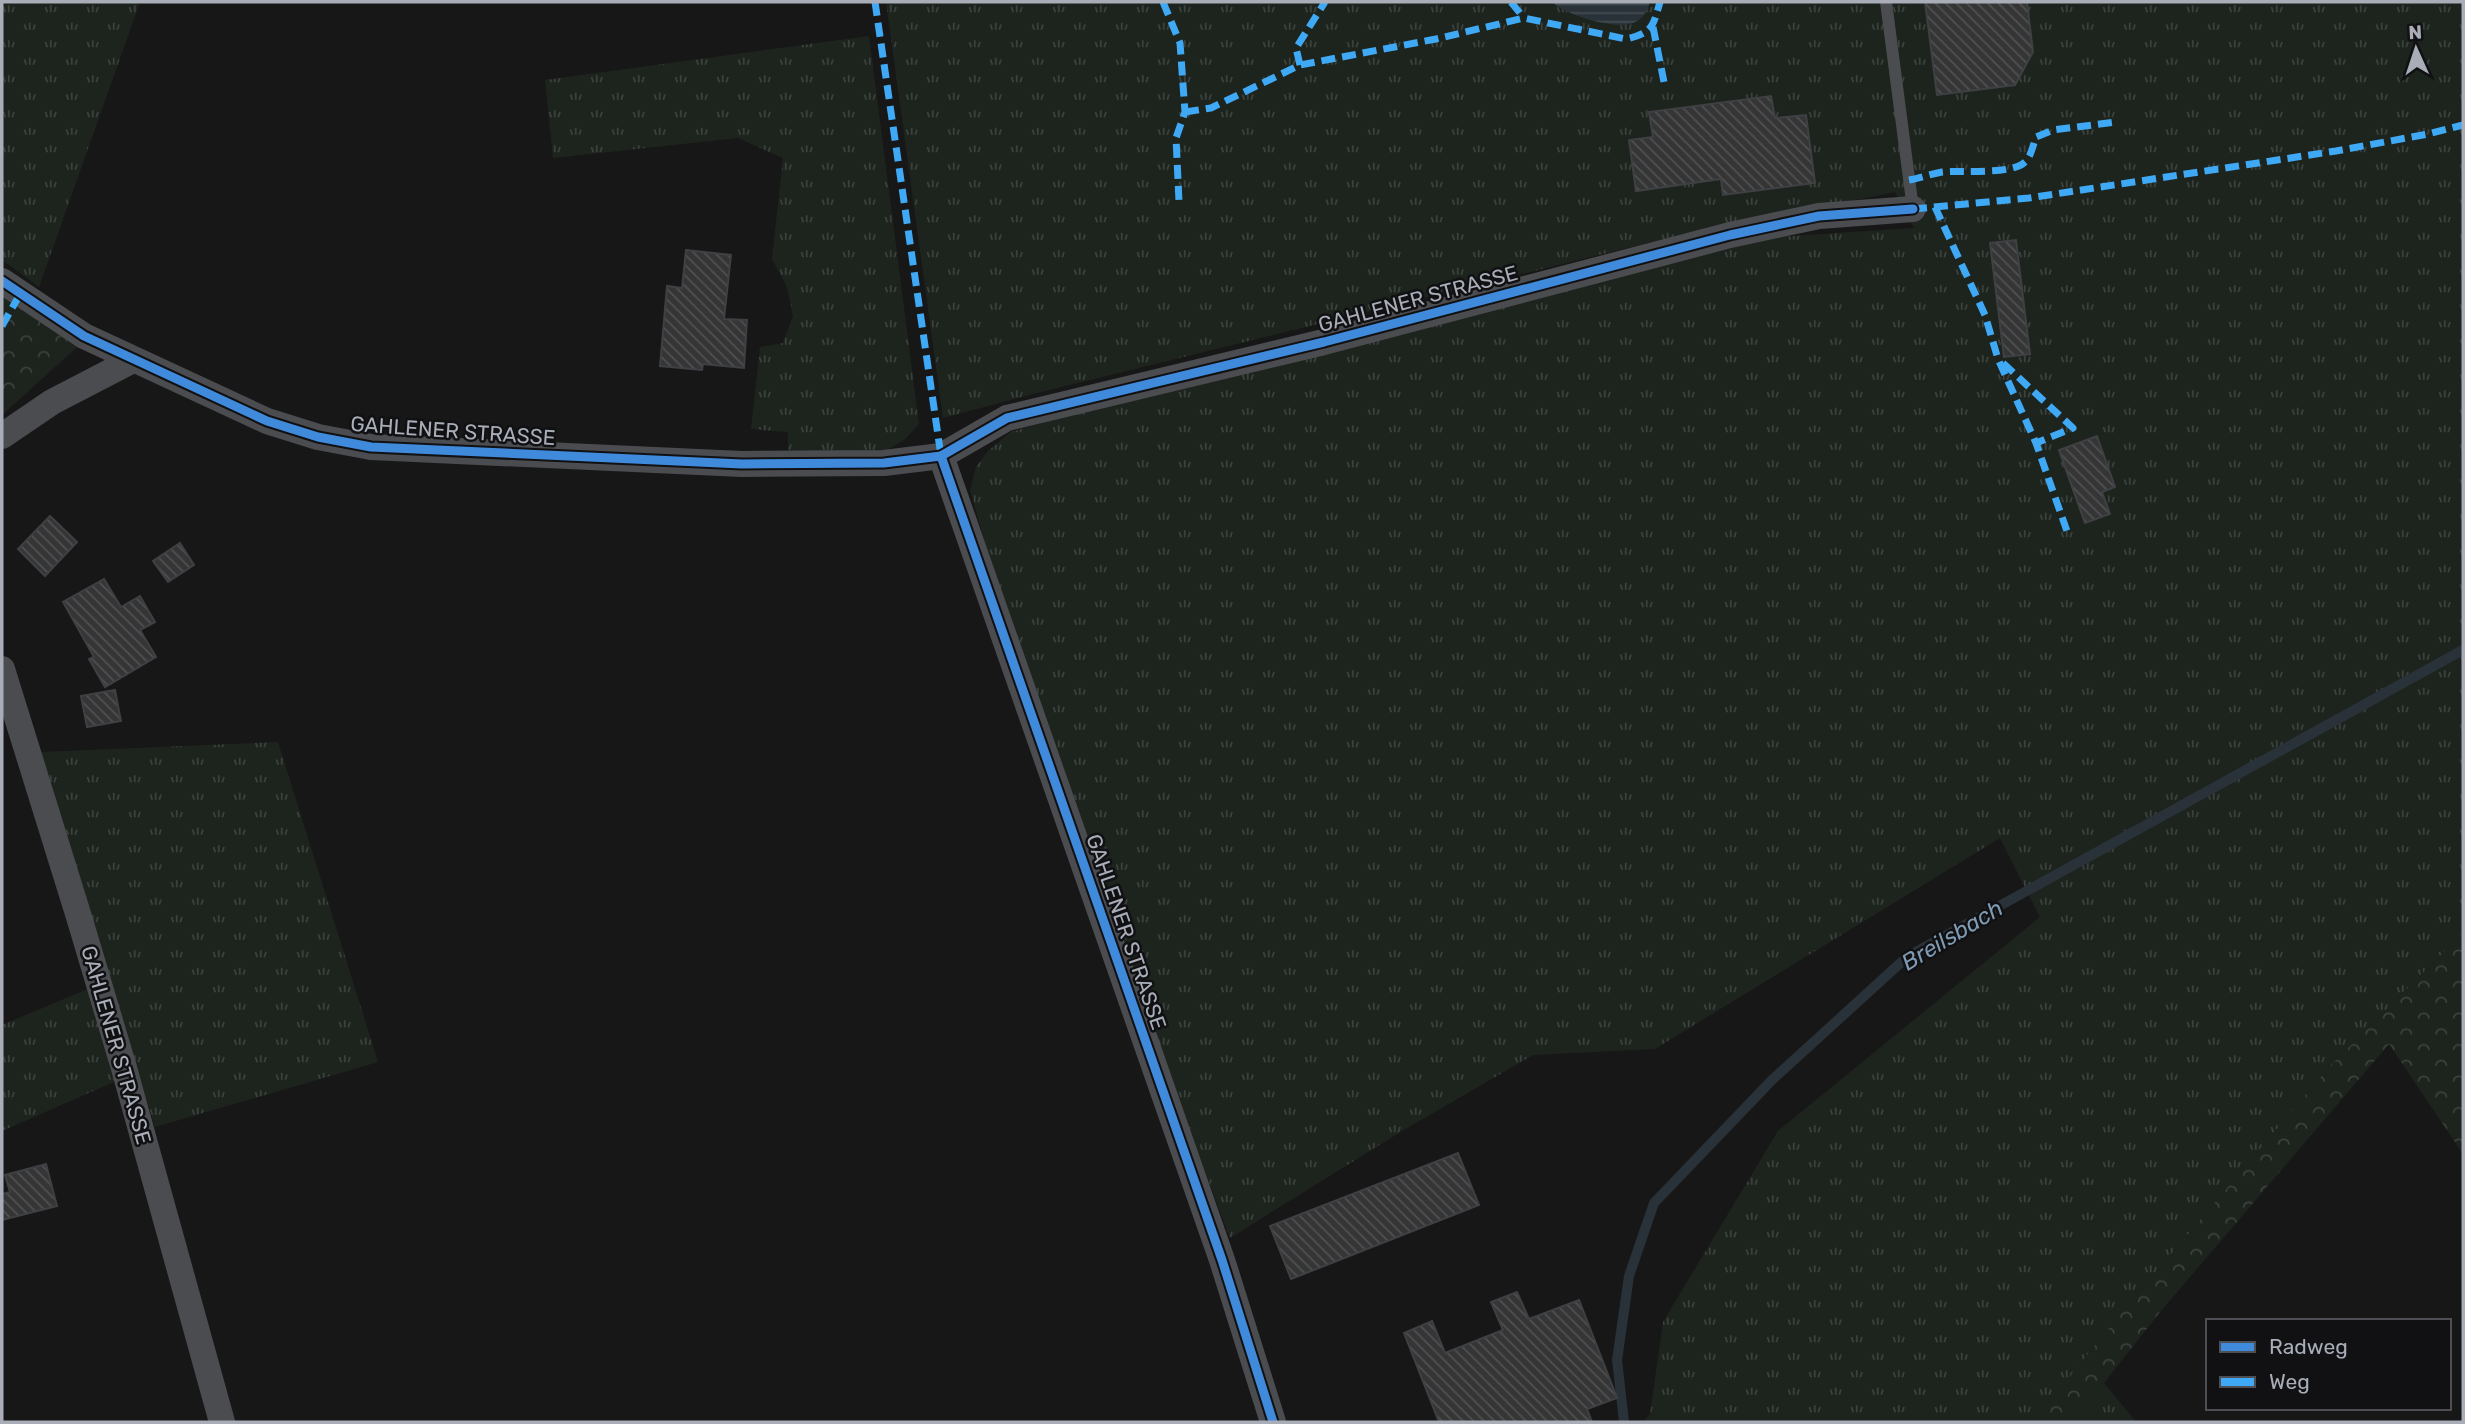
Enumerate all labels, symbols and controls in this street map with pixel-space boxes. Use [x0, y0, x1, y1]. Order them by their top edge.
north arrow [2381, 14, 2451, 84]
text: N [2408, 21, 2423, 44]
street label: GAHLENER STRASSE [1315, 260, 1520, 337]
street label: GAHLENER STRASSE [350, 411, 556, 450]
street label: GAHLENER STRASSE [1081, 831, 1172, 1033]
water label: Breilsbach [1896, 894, 2008, 976]
street label: GAHLENER STRASSE [76, 943, 157, 1147]
legend [2206, 1319, 2451, 1410]
text: Radweg [2269, 1334, 2348, 1359]
text: Weg [2269, 1369, 2310, 1394]

